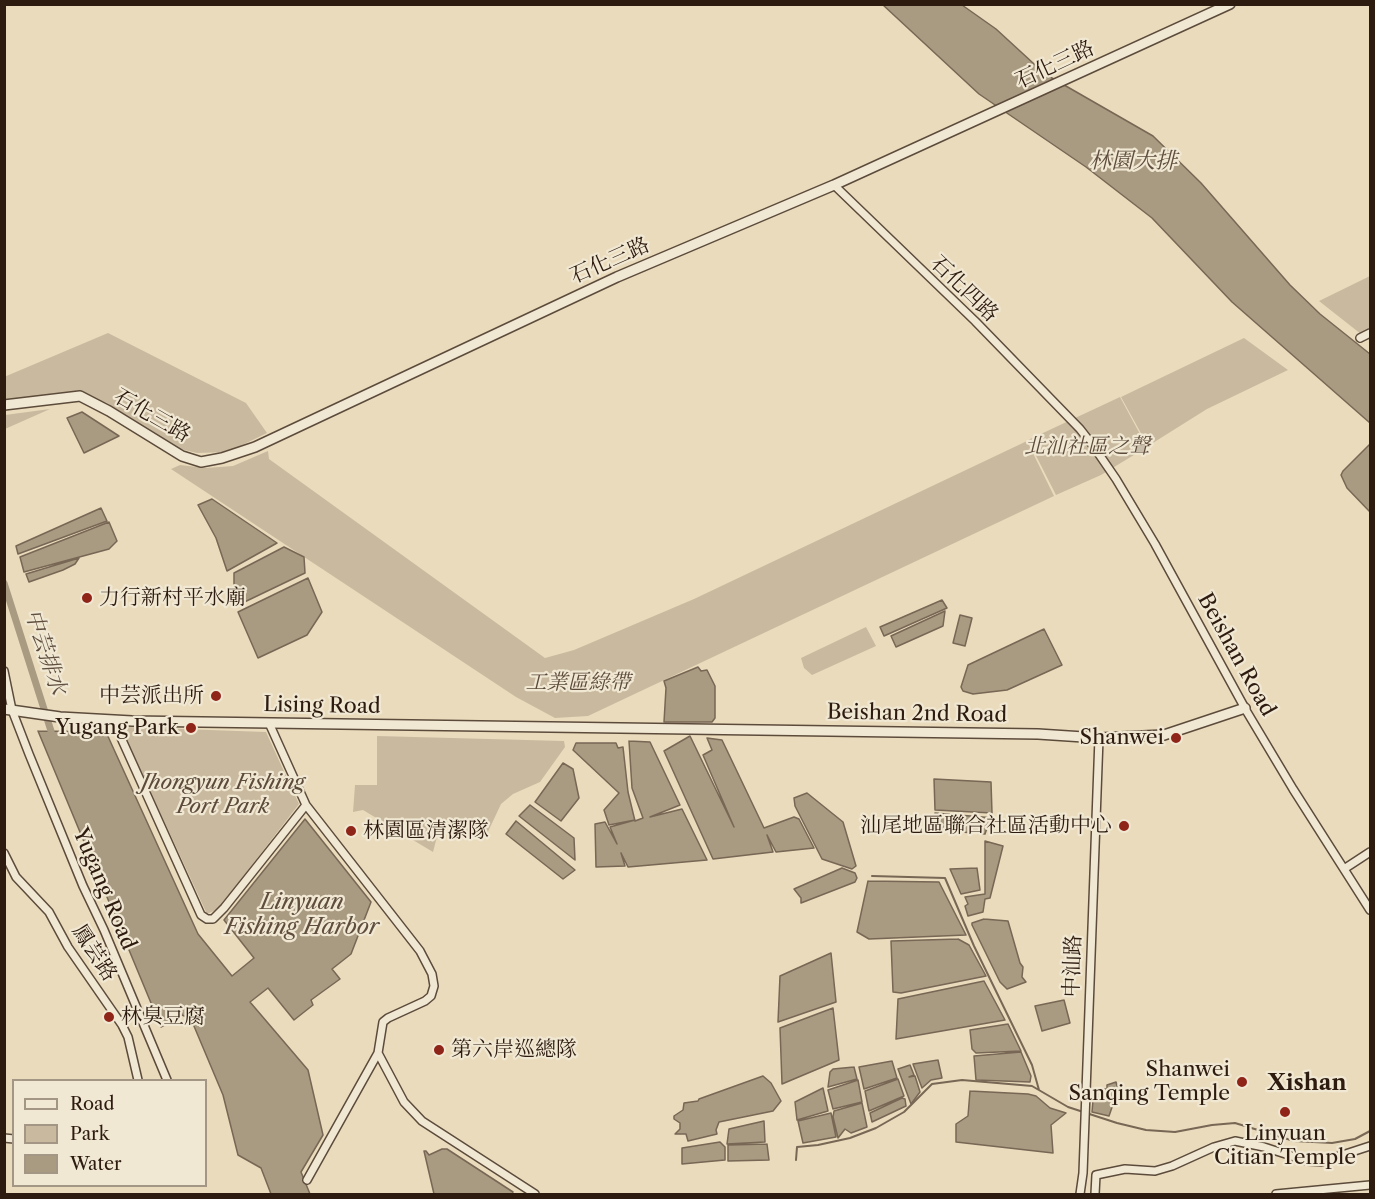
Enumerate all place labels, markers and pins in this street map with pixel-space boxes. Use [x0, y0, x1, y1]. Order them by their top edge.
place label: 力行新村平水廟 [99, 585, 246, 611]
marker: 力行新村平水廟 [80, 591, 94, 605]
place label: 中芸派出所 [99, 683, 204, 709]
marker: 中芸派出所 [209, 689, 223, 703]
place label: Yugang Park [55, 715, 179, 741]
marker: Yugang Park [184, 721, 198, 735]
place label: Shanwei [1080, 725, 1164, 751]
marker: Shanwei [1169, 731, 1183, 745]
place label: 汕尾地區聯合社區活動中心 [860, 813, 1112, 839]
place label: 林園區清潔隊 [363, 818, 489, 844]
marker: 汕尾地區聯合社區活動中心 [1117, 819, 1131, 833]
marker: 林園區清潔隊 [344, 824, 358, 838]
place label: 林臭豆腐 [121, 1004, 205, 1030]
marker: 林臭豆腐 [102, 1010, 116, 1024]
place label: 第六岸巡總隊 [451, 1037, 577, 1063]
marker: 第六岸巡總隊 [432, 1043, 446, 1057]
place label: Shanwei Sanqing Temple [1068, 1057, 1230, 1107]
marker: Shanwei Sanqing Temple [1235, 1075, 1249, 1089]
marker: Linyuan Citian Temple [1278, 1105, 1292, 1119]
place label: Linyuan Citian Temple [1214, 1121, 1356, 1171]

